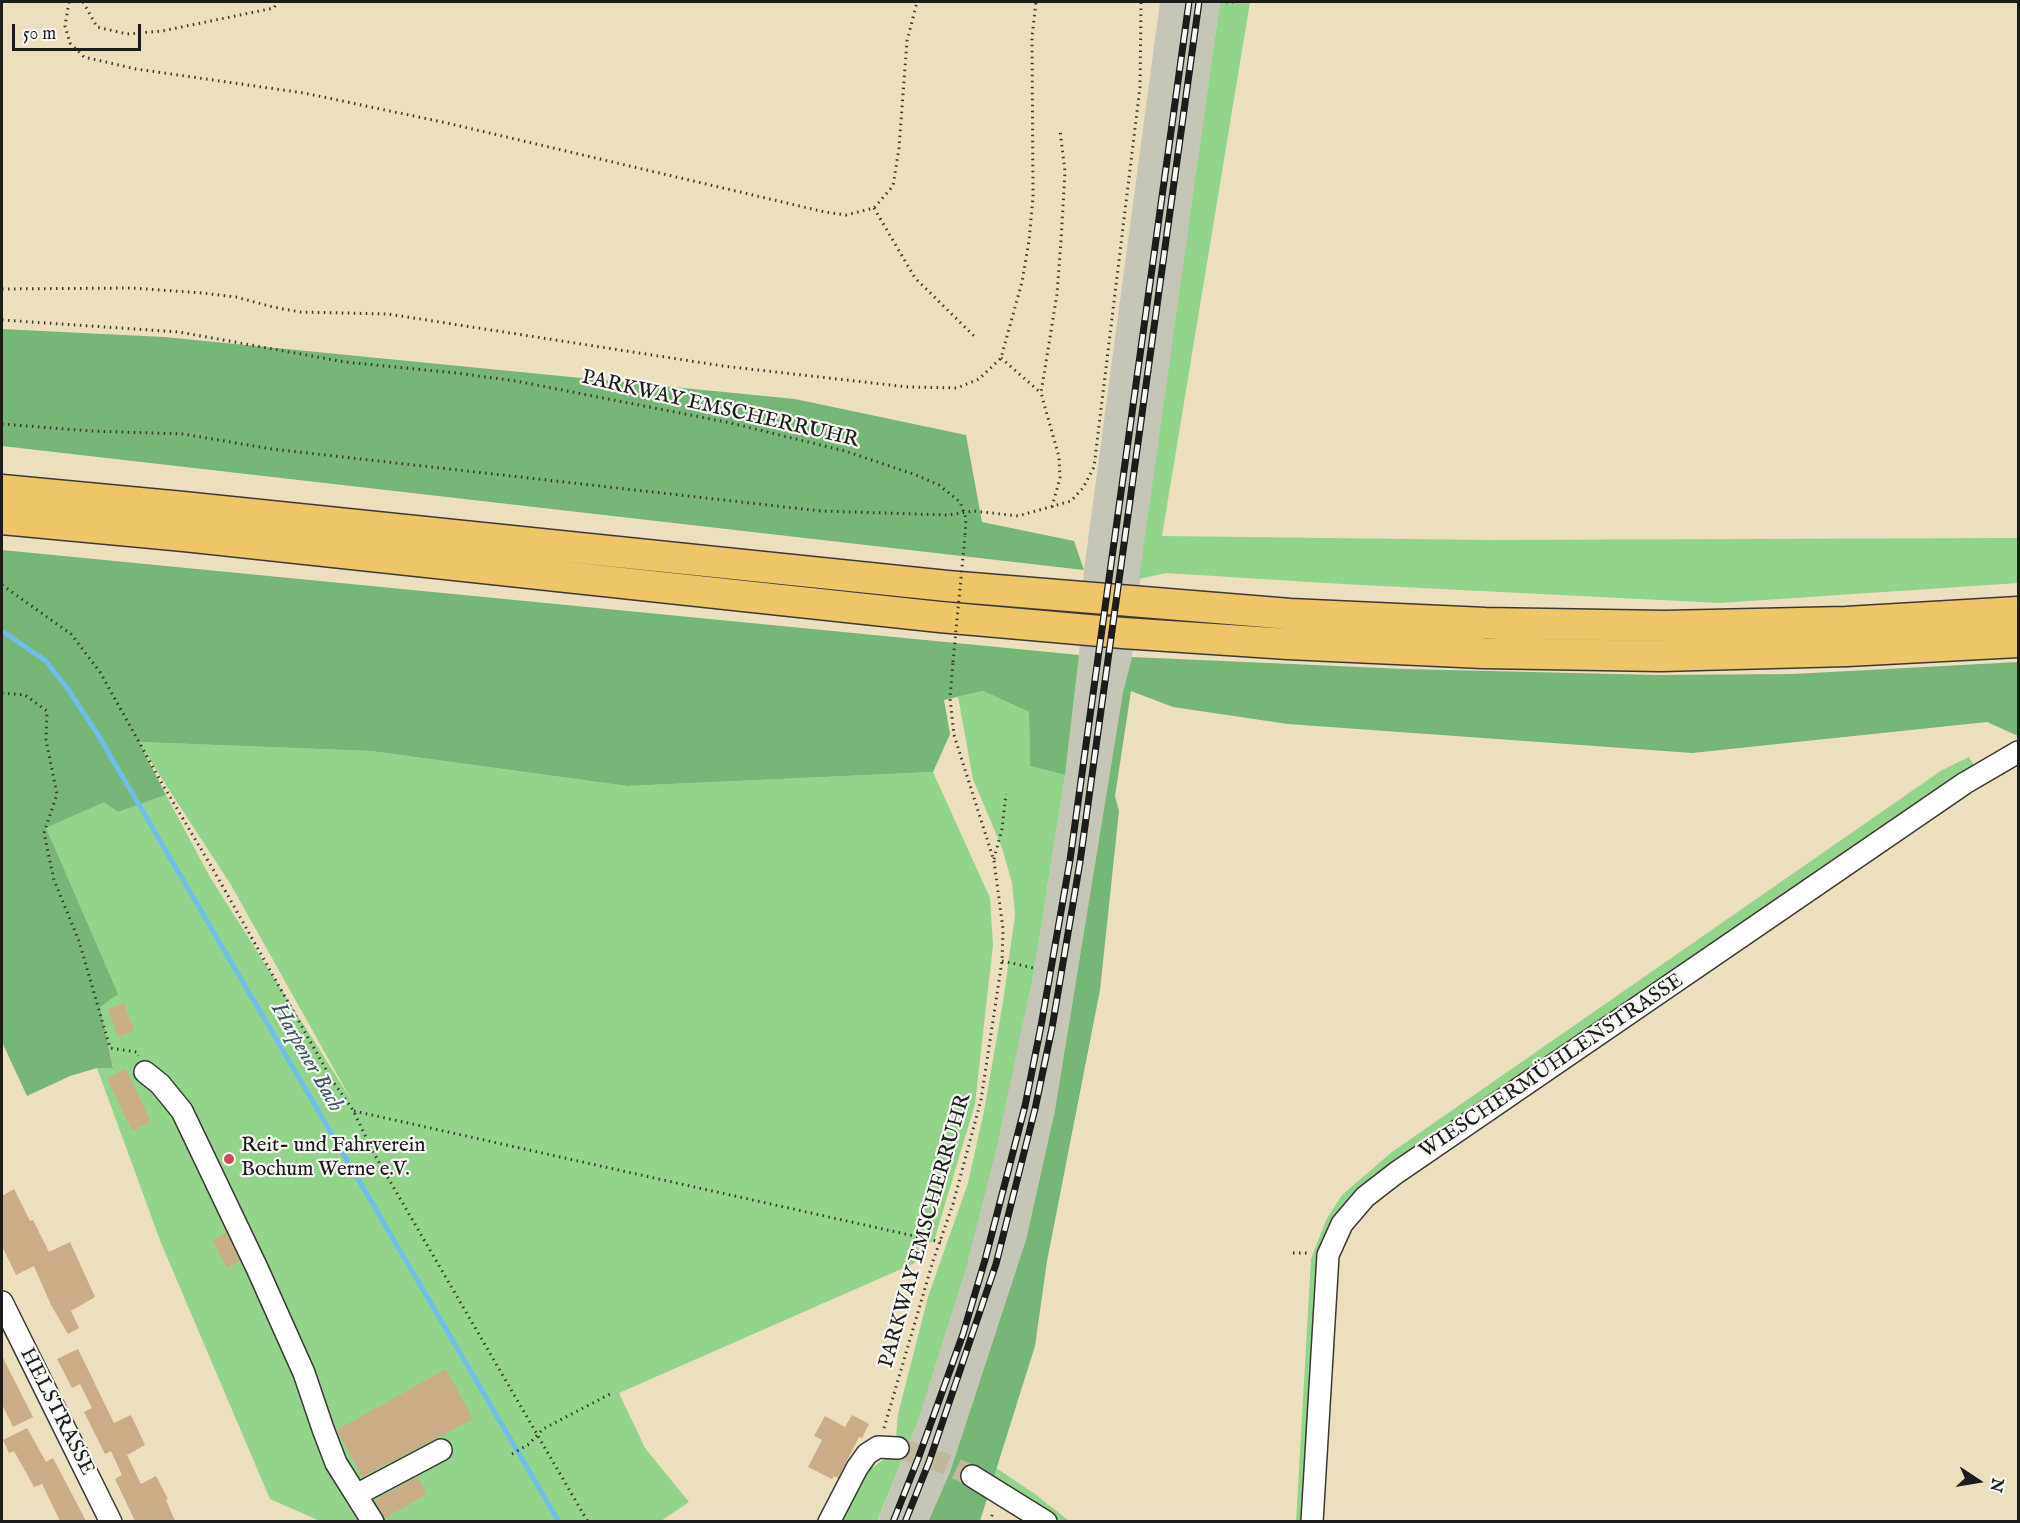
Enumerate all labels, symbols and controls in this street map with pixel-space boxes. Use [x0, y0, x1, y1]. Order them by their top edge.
scale bar [15, 12, 144, 50]
text: 50 m [23, 23, 56, 46]
street label: PARKWAY EMSCHERRUHR [579, 366, 861, 454]
street label: WIESCHERMÜHLENSTRASSE [1415, 969, 1689, 1165]
water label: Harpener Bach [264, 999, 348, 1117]
street label: PARKWAY EMSCHERRUHR [875, 1091, 977, 1371]
place label: Reit- und Fahrverein Bochum Werne e.V. [241, 1134, 425, 1184]
marker: Reit- und Fahrverein Bochum Werne e.V. [222, 1152, 236, 1166]
street label: HELSTRASSE [13, 1344, 99, 1480]
north arrow [1948, 1451, 2008, 1511]
text: N [1984, 1476, 2007, 1494]

